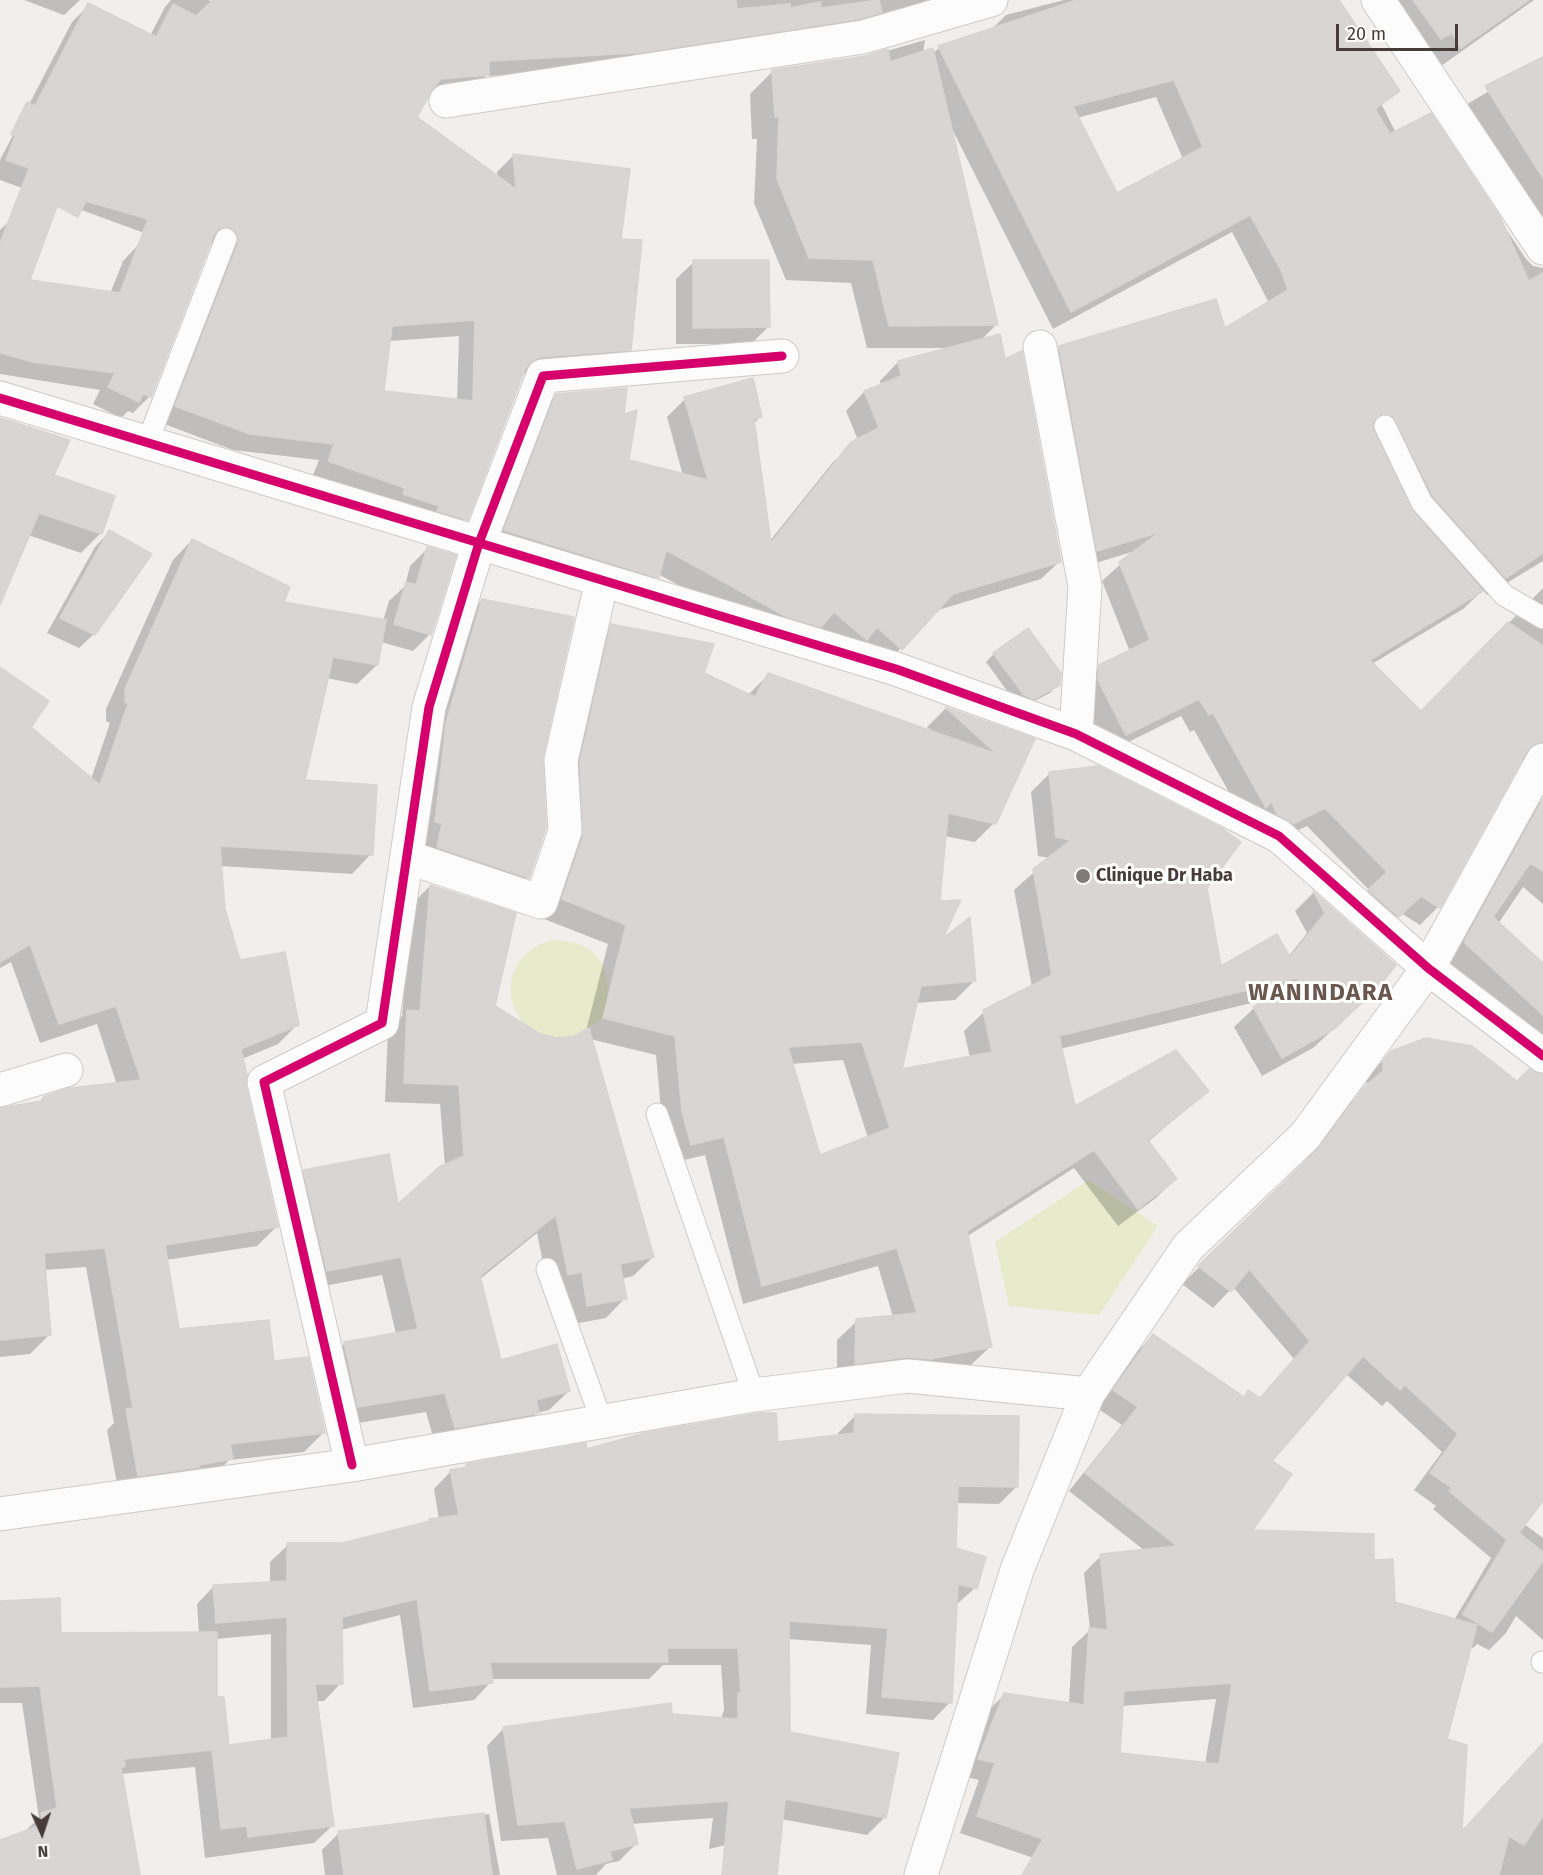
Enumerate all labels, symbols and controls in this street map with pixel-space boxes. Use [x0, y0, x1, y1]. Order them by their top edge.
scale bar [1339, 12, 1460, 50]
text: 20 m [1347, 23, 1386, 45]
place label: Clinique Dr Haba [1096, 865, 1233, 887]
marker: Clinique Dr Haba [1074, 867, 1092, 885]
district label: WANINDARA [1248, 979, 1394, 1007]
north arrow [12, 1803, 72, 1863]
text: N [37, 1842, 49, 1861]

